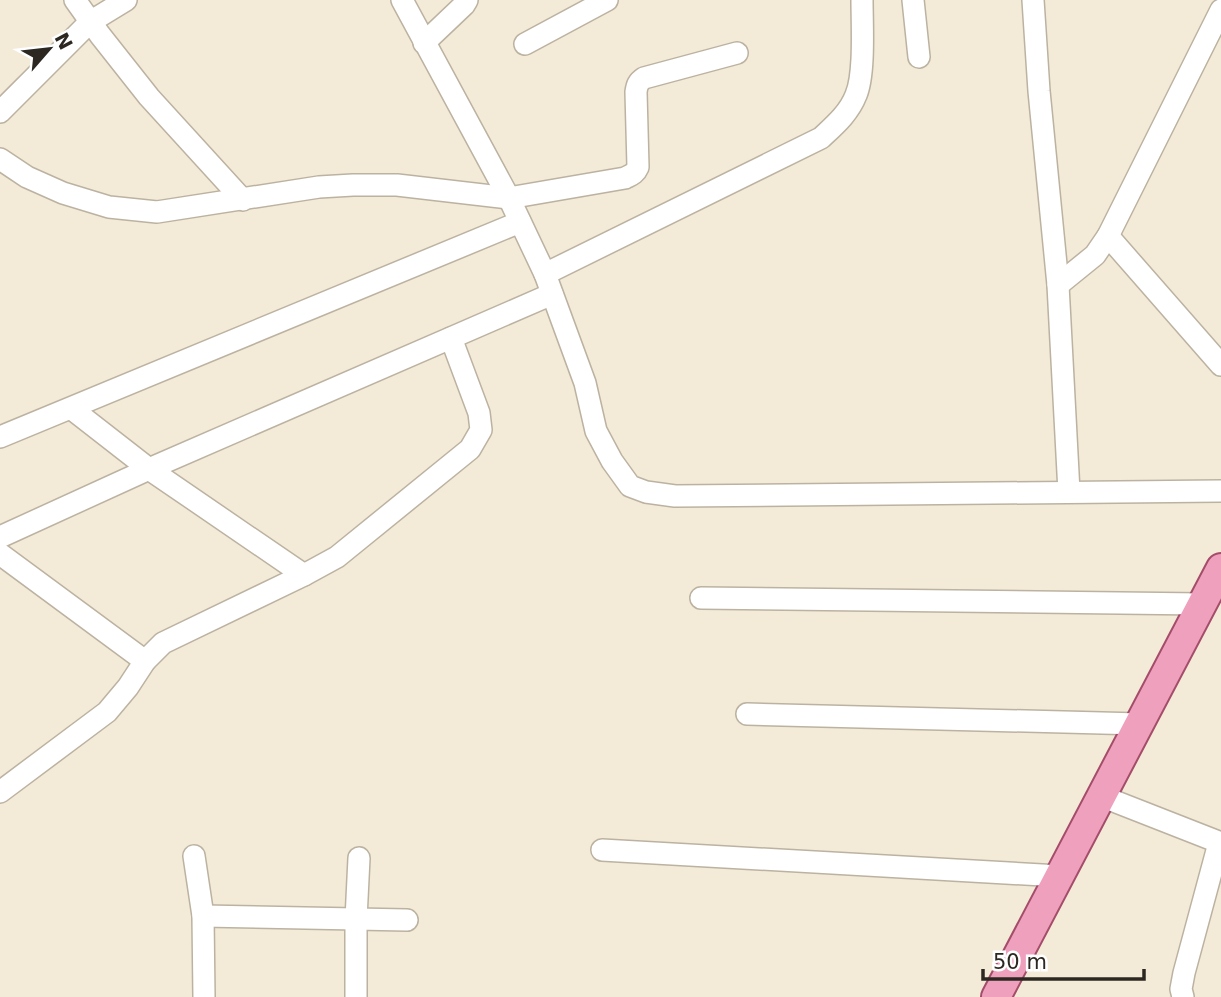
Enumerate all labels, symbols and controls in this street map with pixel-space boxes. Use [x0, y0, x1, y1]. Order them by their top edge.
north arrow [14, 14, 84, 84]
text: N [51, 29, 77, 53]
scale bar [983, 937, 1144, 981]
text: 50 m [993, 950, 1047, 974]

